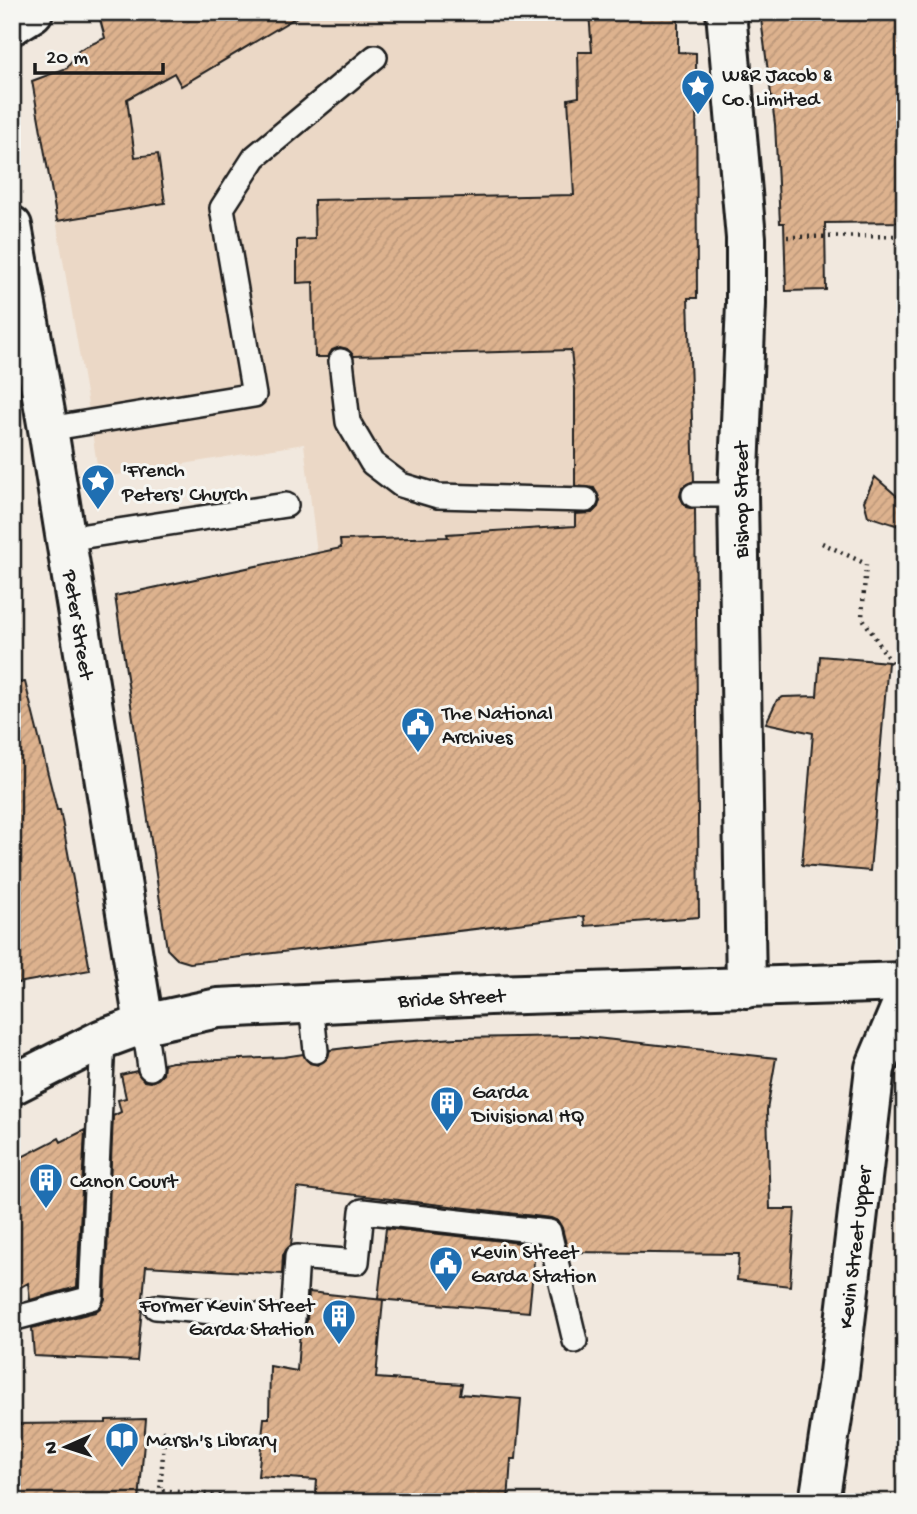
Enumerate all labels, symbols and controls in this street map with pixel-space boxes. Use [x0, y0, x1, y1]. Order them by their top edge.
scale bar [35, 32, 163, 76]
text: 20 m [46, 47, 88, 72]
place label: W&R Jacob & Co. Limited [722, 65, 832, 114]
place icon: W&R Jacob & Co. Limited [679, 67, 717, 116]
street label: Bishop Street [731, 439, 756, 559]
place label: 'French Peters' Church [121, 460, 248, 509]
place icon: 'French Peters' Church [79, 462, 117, 511]
street label: Peter Street [55, 567, 98, 684]
place label: The National Archives [441, 703, 553, 752]
public building icon: The National Archives [399, 705, 437, 754]
street label: Bride Street [397, 985, 508, 1015]
place label: Garda Divisional HQ [470, 1082, 585, 1131]
building icon: Garda Divisional HQ [428, 1084, 466, 1133]
building icon: Canon Court [27, 1161, 65, 1210]
street label: Kevin Street Upper [835, 1164, 879, 1330]
place label: Canon Court [70, 1171, 179, 1196]
place label: Kevin Street Garda Station [471, 1242, 596, 1291]
public building icon: Kevin Street Garda Station [427, 1244, 465, 1293]
place label: Former Kevin Street Garda Station [139, 1295, 316, 1344]
building icon: Former Kevin Street Garda Station [320, 1297, 358, 1346]
north arrow [32, 1412, 102, 1482]
library icon: Marsh's Library [103, 1420, 141, 1469]
place label: Marsh's Library [146, 1430, 277, 1455]
text: N [41, 1441, 64, 1455]

